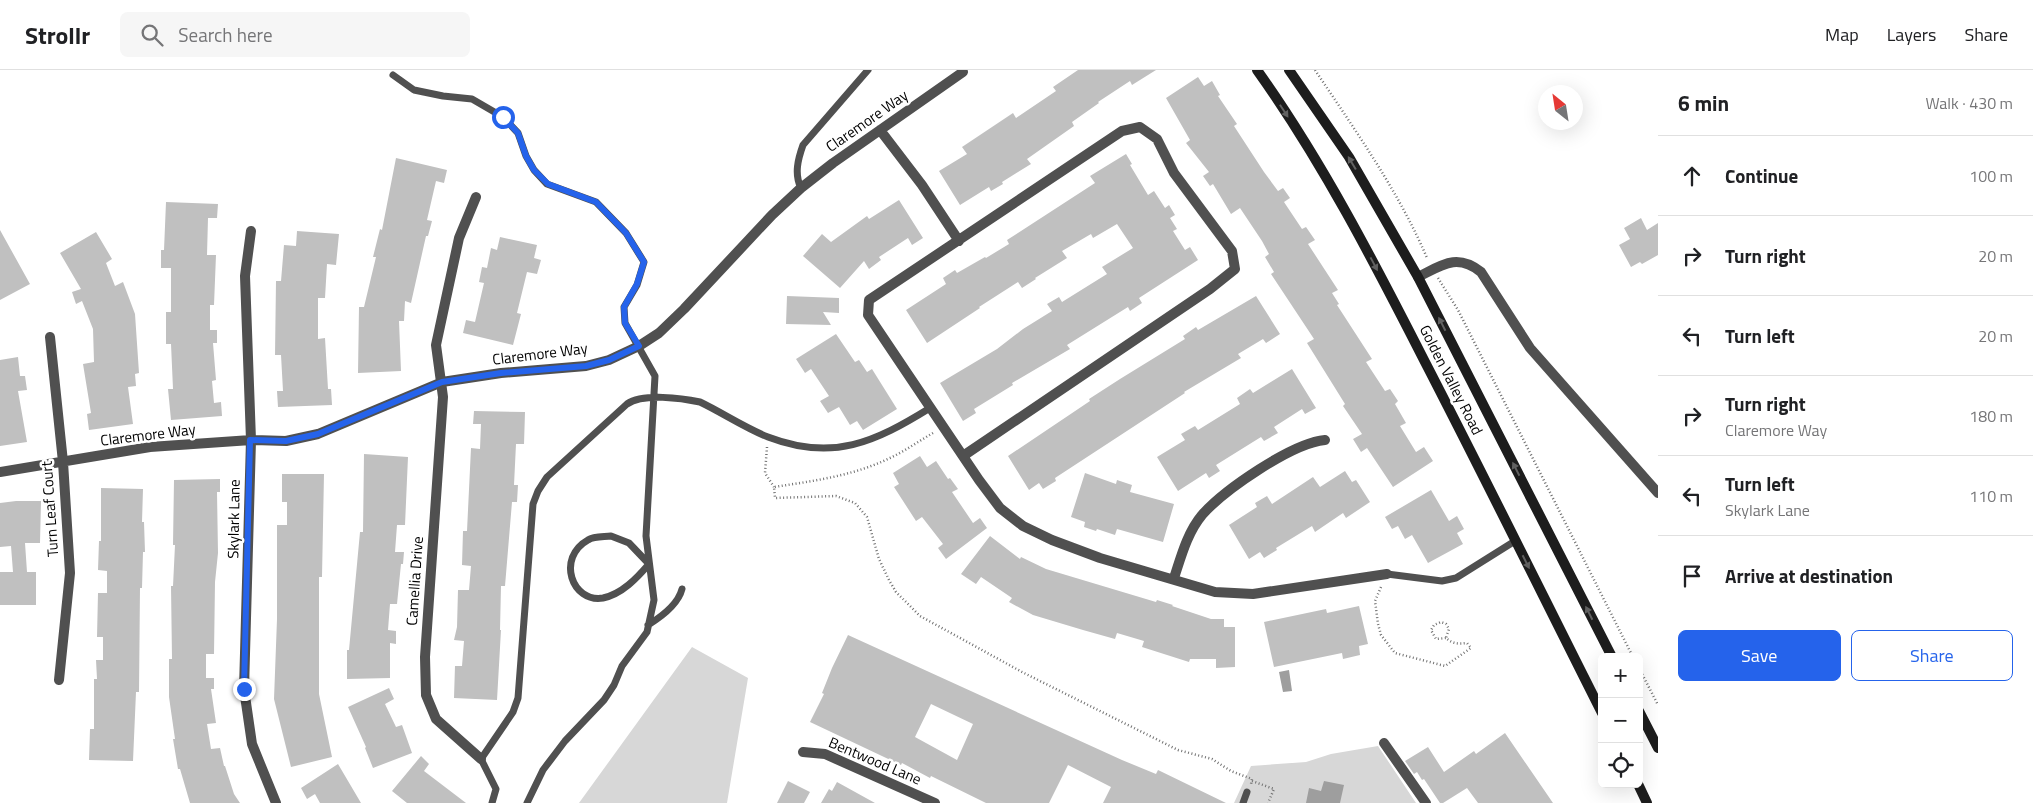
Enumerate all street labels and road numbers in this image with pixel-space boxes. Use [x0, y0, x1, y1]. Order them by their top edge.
street label: Claremore Way [821, 84, 913, 158]
street label: Golden Valley Road [1414, 321, 1489, 439]
street label: Claremore Way [491, 336, 589, 371]
street label: Claremore Way [99, 417, 197, 452]
street label: Turn Leaf Court [35, 460, 64, 558]
street label: Skylark Lane [221, 479, 246, 559]
street label: Camellia Drive [400, 535, 429, 626]
street label: Bentwood Lane [825, 731, 925, 790]

